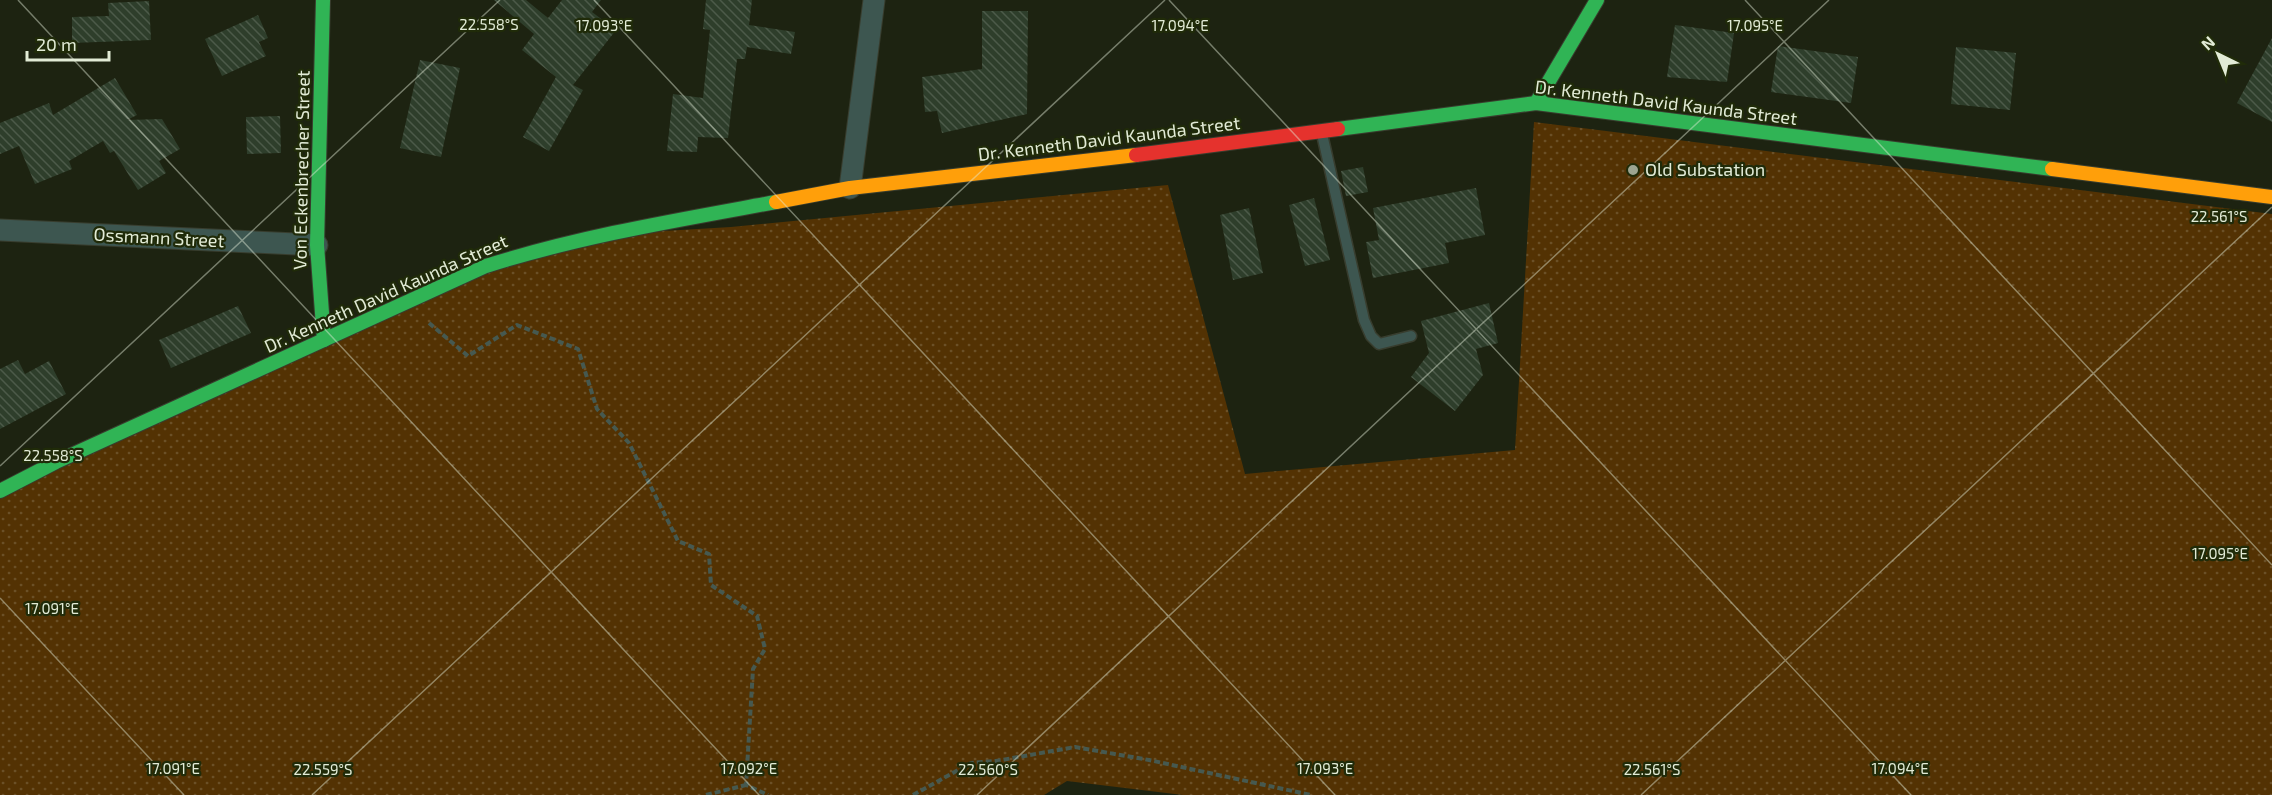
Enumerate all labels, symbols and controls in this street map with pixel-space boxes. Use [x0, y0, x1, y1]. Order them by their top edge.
text: 22.558°S [459, 15, 519, 33]
text: 17.093°E [576, 16, 632, 34]
text: 17.094°E [1151, 16, 1209, 34]
text: 17.095°E [1727, 16, 1783, 34]
scale bar [27, 24, 110, 62]
north arrow [2188, 24, 2248, 84]
text: N [2197, 32, 2218, 54]
text: 20 m [36, 33, 77, 55]
street label: Von Eckenbrecher Street [288, 70, 314, 270]
street label: Dr. Kenneth David Kaunda Street [1534, 75, 1799, 129]
street label: Dr. Kenneth David Kaunda Street [977, 111, 1241, 165]
place label: Old Substation [1645, 158, 1765, 180]
marker: Old Substation [1626, 163, 1640, 177]
text: 22.561°S [2191, 207, 2247, 225]
street label: Ossmann Street [93, 223, 225, 251]
street label: Dr. Kenneth David Kaunda Street [261, 229, 511, 357]
text: 22.558°S [23, 446, 83, 464]
text: 17.095°E [2192, 544, 2248, 562]
text: 17.091°E [25, 599, 79, 617]
text: 17.091°E [146, 759, 200, 777]
text: 17.092°E [721, 759, 777, 777]
text: 17.093°E [1297, 759, 1353, 777]
text: 17.094°E [1871, 759, 1929, 777]
text: 22.559°S [294, 760, 352, 778]
text: 22.560°S [958, 760, 1018, 778]
text: 22.561°S [1624, 760, 1680, 778]

